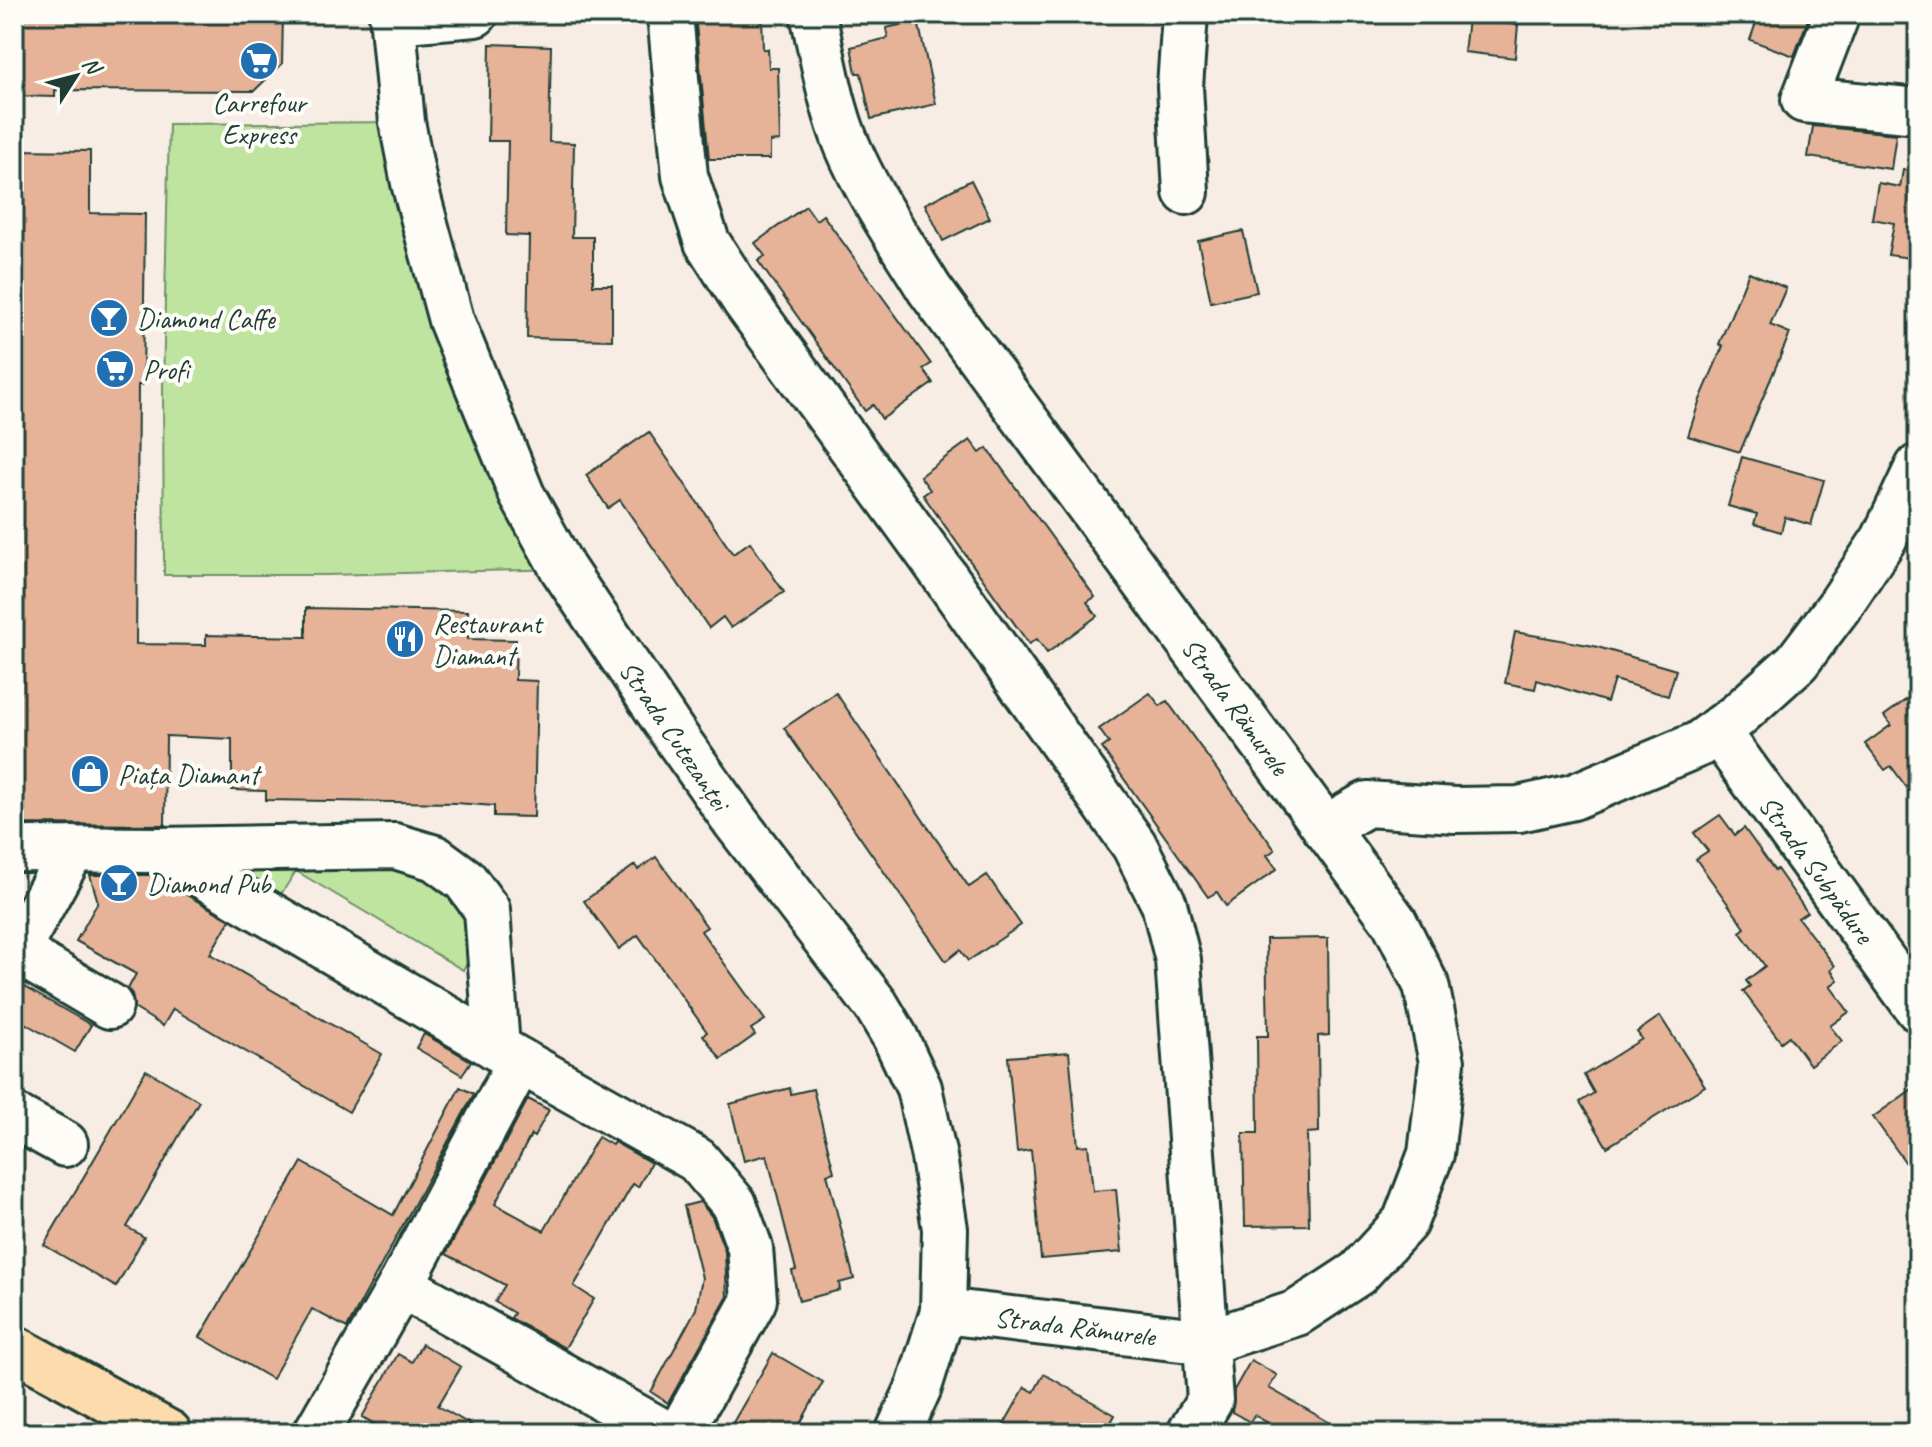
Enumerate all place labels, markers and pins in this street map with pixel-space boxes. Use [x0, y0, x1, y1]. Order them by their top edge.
supermarket icon: Carrefour Express [238, 40, 280, 82]
place label: Carrefour Express [212, 85, 309, 152]
bar icon: Diamond Caffe [88, 297, 130, 339]
place label: Diamond Caffe [137, 301, 276, 336]
supermarket icon: Profi [94, 348, 136, 390]
place label: Profi [143, 352, 192, 387]
place label: Restaurant Diamant [433, 606, 544, 673]
restaurant icon: Restaurant Diamant [384, 618, 426, 660]
shop icon: Piața Diamant [69, 753, 111, 795]
place label: Piața Diamant [118, 757, 262, 792]
bar icon: Diamond Pub [98, 862, 140, 904]
place label: Diamond Pub [147, 866, 272, 901]

